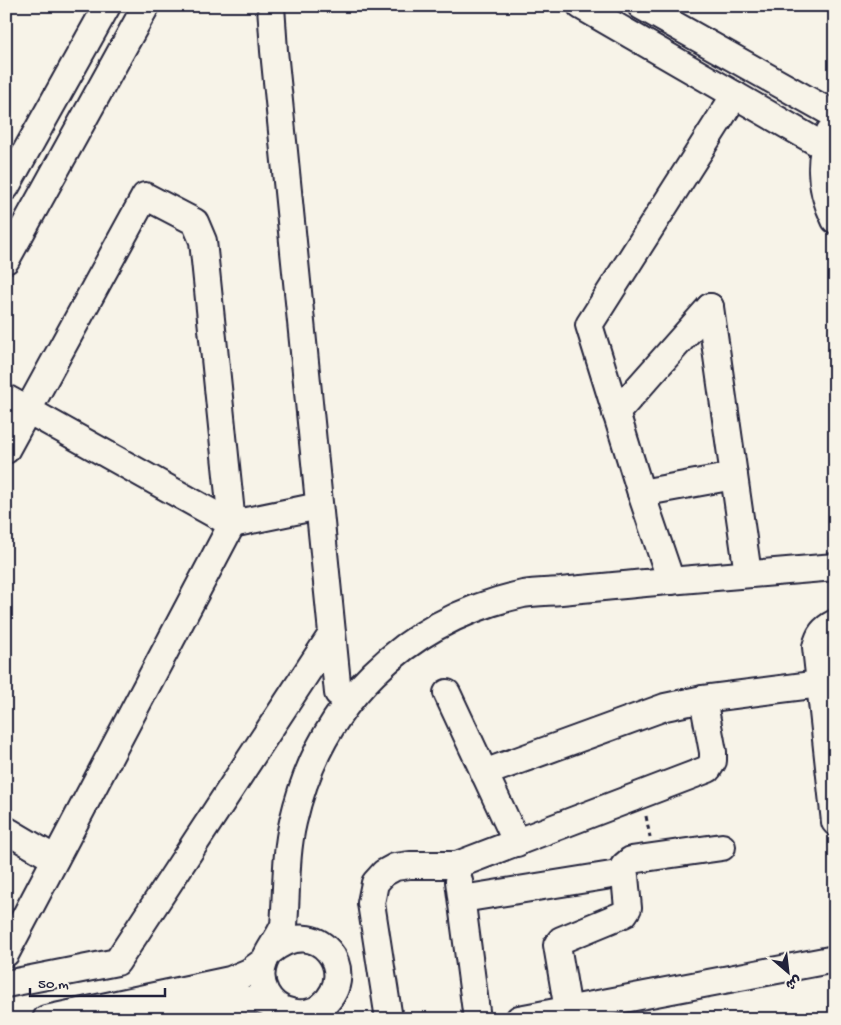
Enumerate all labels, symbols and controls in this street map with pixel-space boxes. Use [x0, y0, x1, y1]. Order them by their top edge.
north arrow [764, 948, 814, 998]
scale bar [30, 965, 165, 997]
text: ش [782, 970, 804, 992]
text: 50 m [38, 976, 69, 994]

